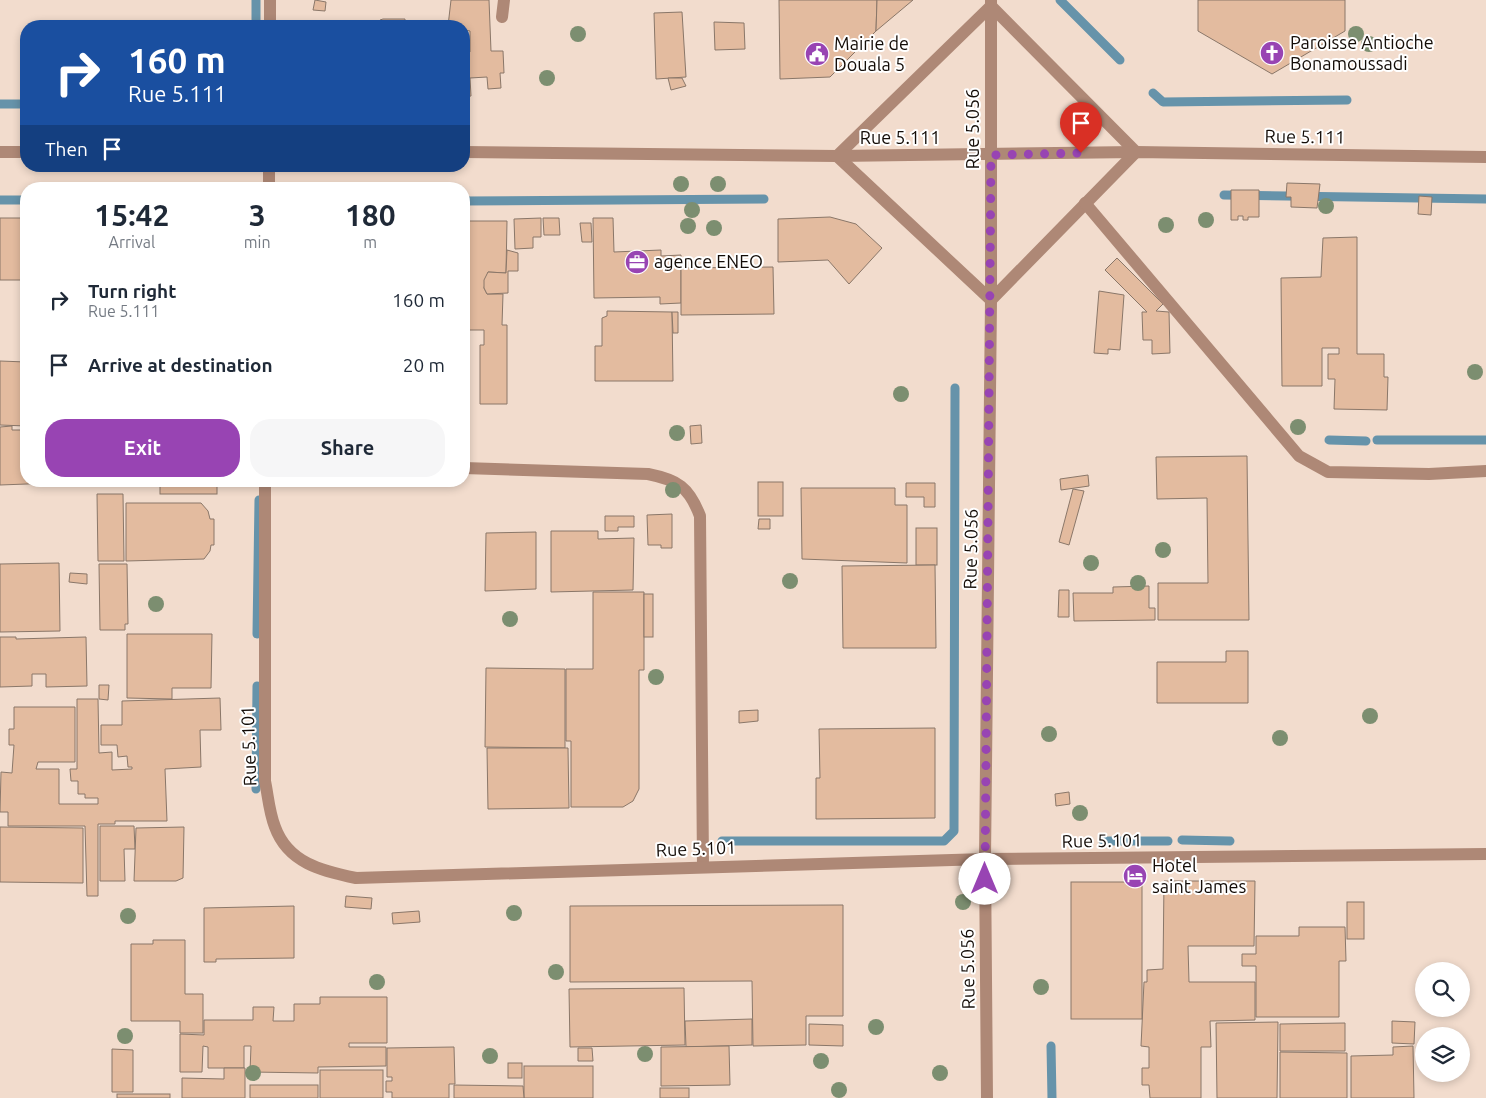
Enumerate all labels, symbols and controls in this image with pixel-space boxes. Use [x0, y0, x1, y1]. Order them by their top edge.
place label: Paroisse Antioche Bonamoussadi [1290, 32, 1434, 73]
place label: Mairie de Douala 5 [834, 33, 909, 74]
icon: right [45, 40, 110, 105]
text: 160 m [128, 40, 226, 80]
church icon: Paroisse Antioche Bonamoussadi [1259, 40, 1285, 66]
public building icon: Mairie de Douala 5 [804, 41, 830, 67]
text: Rue 5.111 [128, 81, 227, 106]
street label: Rue 5.056 [962, 89, 982, 169]
pin [1060, 102, 1102, 153]
icon: arrive [1067, 109, 1095, 137]
street label: Rue 5.111 [1265, 125, 1345, 147]
street label: Rue 5.111 [860, 127, 940, 147]
icon: arrive [98, 135, 126, 163]
text: Then [45, 138, 88, 160]
text: 15:42 [94, 198, 169, 232]
text: 3 [249, 198, 266, 232]
text: 180 [345, 198, 396, 232]
text: Arrival [109, 233, 155, 251]
text: min [244, 233, 271, 251]
text: m [363, 233, 377, 251]
office icon: agence ENEO [624, 249, 650, 275]
place label: agence ENEO [654, 251, 763, 271]
text: Turn right [88, 280, 176, 302]
icon: right [45, 286, 73, 314]
text: 160 m [392, 289, 445, 311]
text: Rue 5.111 [88, 302, 160, 320]
icon: arrive [45, 351, 73, 379]
text: Arrive at destination [88, 354, 273, 376]
text: 20 m [403, 354, 445, 376]
button: Exit [45, 419, 240, 477]
button: Share [250, 419, 445, 477]
street label: Rue 5.056 [959, 509, 981, 589]
street label: Rue 5.101 [237, 705, 259, 787]
street label: Rue 5.101 [1062, 829, 1142, 851]
street label: Rue 5.101 [655, 837, 737, 859]
position arrow [958, 852, 1010, 904]
place label: Hotel saint James [1152, 855, 1246, 896]
hotel icon: Hotel saint James [1122, 863, 1148, 889]
street label: Rue 5.056 [956, 929, 978, 1009]
map controls [1415, 962, 1470, 1082]
button: search [1415, 962, 1470, 1017]
button: layers [1415, 1027, 1470, 1082]

